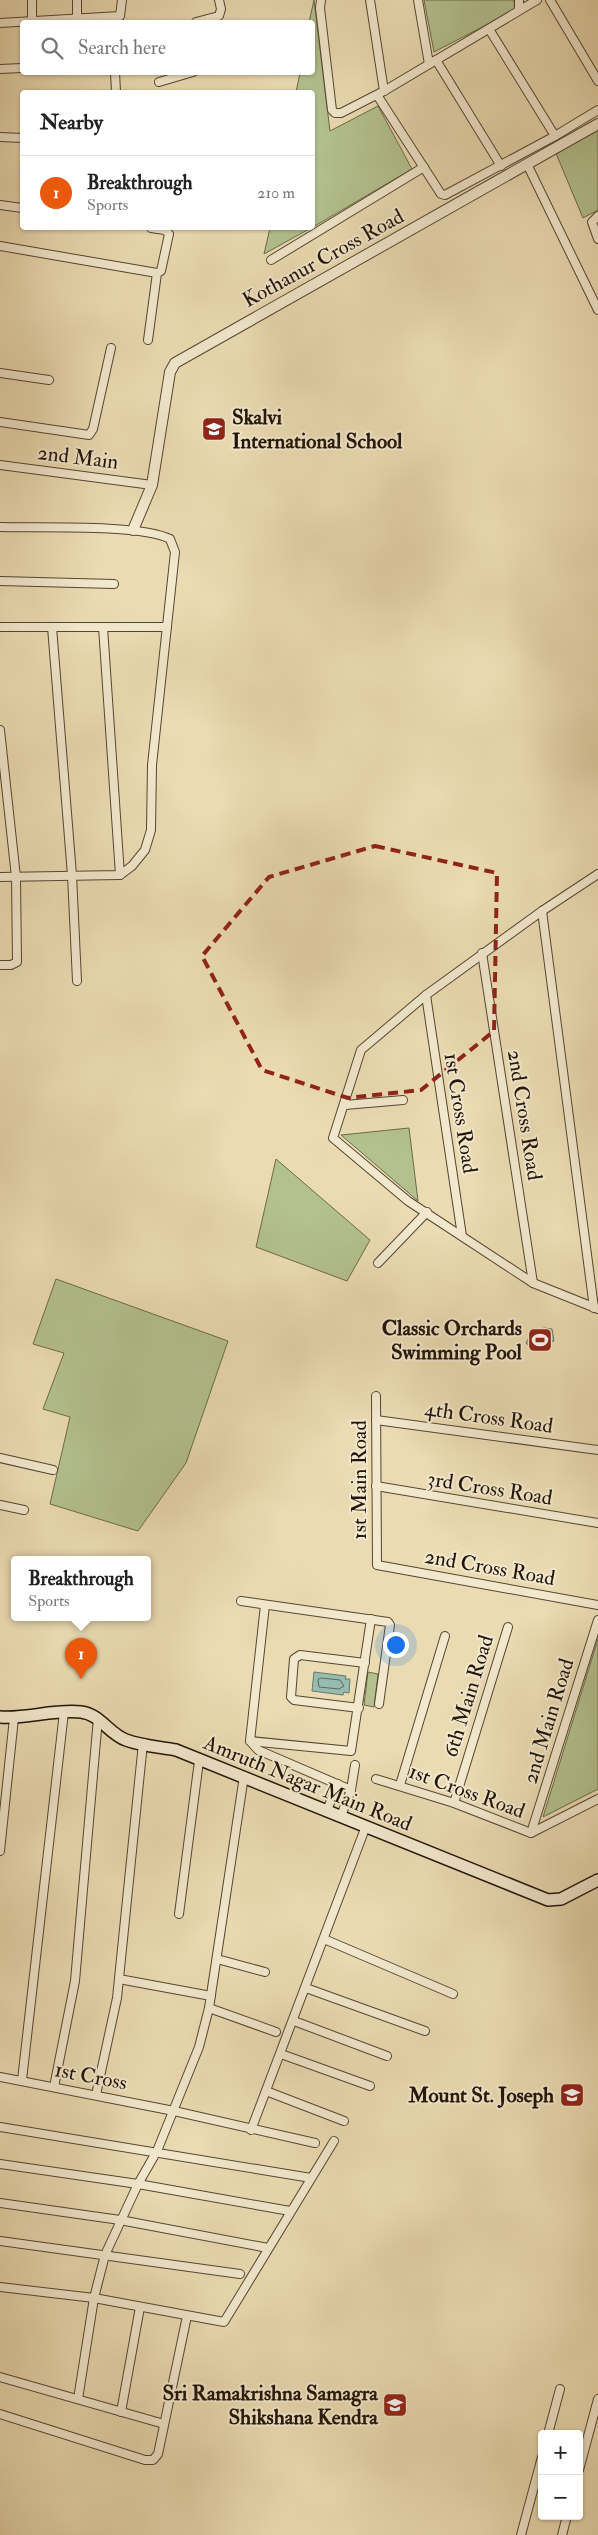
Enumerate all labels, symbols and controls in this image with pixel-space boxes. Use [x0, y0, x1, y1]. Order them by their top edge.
search box [20, 20, 315, 75]
icon: search [38, 34, 66, 62]
text: Search here [78, 36, 166, 60]
text: Nearby [40, 109, 103, 136]
text: Breakthrough [87, 171, 192, 195]
text: 1 [53, 183, 59, 203]
text: 210 m [257, 183, 295, 203]
text: Sports [87, 195, 128, 215]
street label: Kothanur Cross Road [238, 203, 409, 314]
place label: Skalvi International School [232, 404, 403, 455]
school or university icon: Skalvi International School [201, 416, 227, 442]
street label: 2nd Main [36, 439, 120, 476]
street label: 2nd Cross Road [501, 1048, 548, 1183]
street label: 1st Cross Road [438, 1051, 483, 1176]
place label: Classic Orchards Swimming Pool [382, 1315, 523, 1366]
sports icon: Classic Orchards Swimming Pool [527, 1327, 553, 1353]
street label: 4th Cross Road [423, 1395, 555, 1440]
street label: 1st Main Road [346, 1420, 373, 1540]
street label: 3rd Cross Road [425, 1465, 555, 1512]
street label: 2nd Cross Road [423, 1543, 558, 1592]
popup [11, 1556, 151, 1621]
text: Breakthrough [28, 1567, 134, 1591]
text: Sports [28, 1591, 70, 1611]
street label: 6th Main Road [437, 1631, 500, 1761]
your location [383, 1632, 409, 1658]
pin: 1 [65, 1638, 97, 1679]
street label: 2nd Main Road [517, 1655, 581, 1787]
street label: Amruth Nagar Main Road [199, 1729, 416, 1838]
street label: 1st Cross Road [405, 1758, 529, 1825]
street label: 1st Cross [52, 2056, 129, 2097]
place label: Mount St. Joseph [407, 2082, 554, 2109]
school or university icon: Mount St. Joseph [559, 2082, 585, 2108]
place label: Sri Ramakrishna Samagra Shikshana Kendra [162, 2380, 379, 2431]
school or university icon: Sri Ramakrishna Samagra Shikshana Kendra [382, 2392, 408, 2418]
map controls [538, 2430, 583, 2520]
button: + [538, 2430, 583, 2475]
button: − [538, 2475, 583, 2520]

